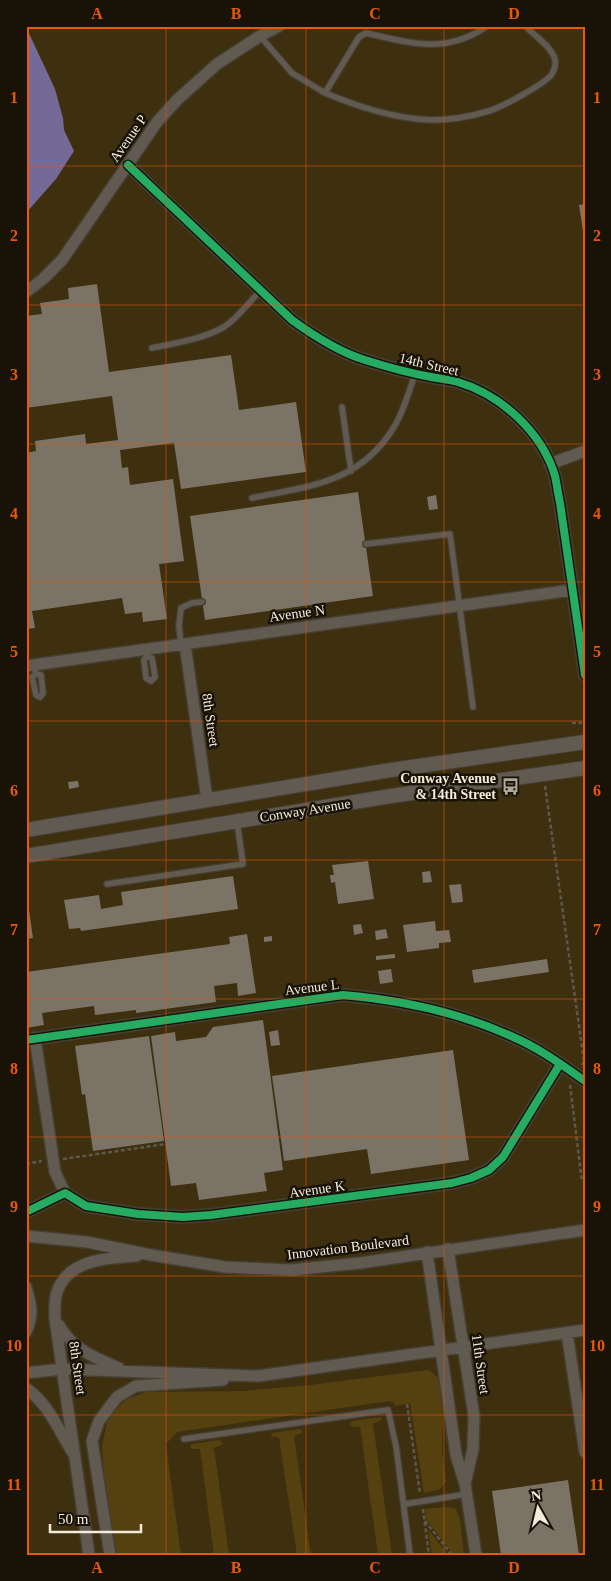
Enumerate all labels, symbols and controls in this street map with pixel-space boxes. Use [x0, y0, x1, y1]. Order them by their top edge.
text: A [91, 5, 103, 22]
text: B [231, 5, 242, 22]
text: C [369, 5, 381, 22]
text: D [508, 5, 520, 22]
text: 1 [10, 89, 18, 106]
text: 1 [593, 89, 601, 106]
street label: Avenue P [107, 112, 150, 165]
text: 2 [10, 227, 18, 244]
text: 2 [593, 227, 601, 244]
street label: 14th Street [397, 350, 460, 379]
text: 3 [10, 366, 18, 383]
text: 3 [593, 366, 601, 383]
text: 4 [10, 505, 18, 522]
text: 4 [593, 505, 601, 522]
street label: Avenue N [268, 602, 326, 625]
text: 5 [10, 643, 18, 660]
text: 5 [593, 643, 601, 660]
street label: 8th Street [199, 692, 222, 748]
place label: Conway Avenue & 14th Street [400, 771, 496, 802]
bus stop icon: Conway Avenue & 14th Street [500, 776, 520, 796]
text: 6 [10, 782, 18, 799]
text: 6 [593, 782, 601, 799]
street label: Conway Avenue [259, 796, 352, 825]
text: 7 [10, 921, 18, 938]
text: 7 [593, 921, 601, 938]
street label: Avenue L [284, 977, 340, 998]
text: 8 [10, 1060, 18, 1077]
text: 8 [593, 1060, 601, 1077]
street label: Avenue K [288, 1178, 346, 1201]
text: 9 [10, 1198, 18, 1215]
text: 9 [593, 1198, 601, 1215]
street label: Innovation Boulevard [286, 1233, 410, 1262]
street label: 11th Street [469, 1333, 492, 1395]
text: 10 [6, 1337, 22, 1354]
text: 10 [589, 1337, 605, 1354]
street label: 8th Street [66, 1340, 89, 1396]
text: 11 [6, 1476, 22, 1493]
text: 11 [589, 1476, 605, 1493]
north arrow [514, 1484, 564, 1534]
text: N [530, 1487, 542, 1504]
scale bar [50, 1501, 141, 1533]
text: 50 m [58, 1511, 89, 1527]
text: A [91, 1559, 103, 1576]
text: B [231, 1559, 242, 1576]
text: C [369, 1559, 381, 1576]
text: D [508, 1559, 520, 1576]

